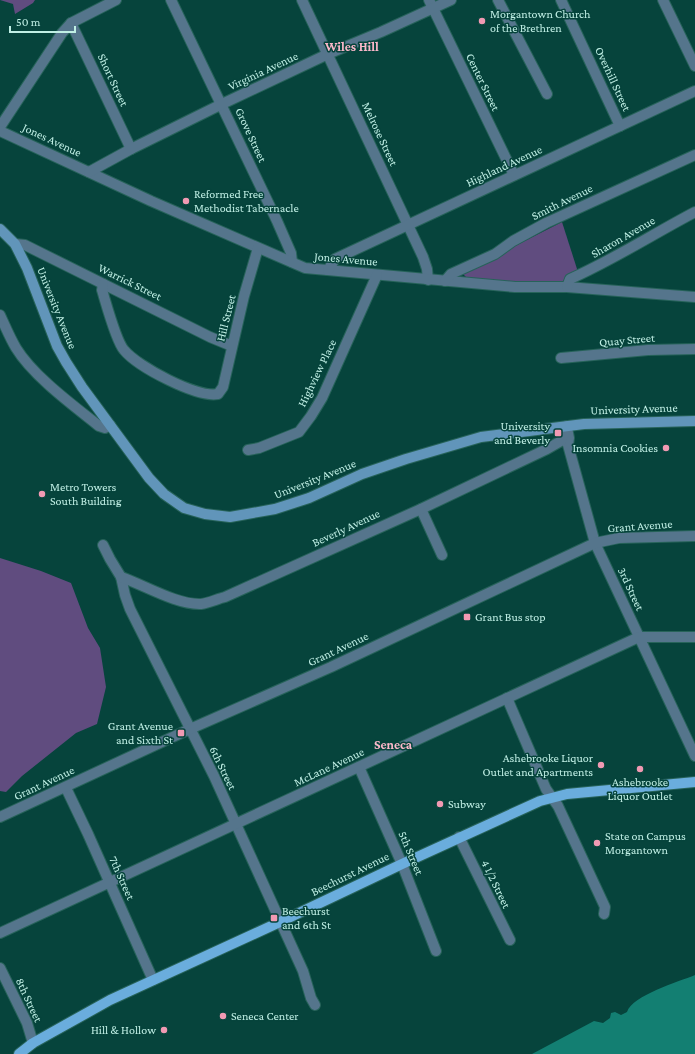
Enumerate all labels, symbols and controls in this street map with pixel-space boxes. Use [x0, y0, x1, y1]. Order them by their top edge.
place label: Morgantown Church of the Brethren [490, 7, 591, 35]
scale bar [10, 8, 75, 34]
text: 50 m [16, 15, 41, 29]
marker: Morgantown Church of the Brethren [477, 16, 487, 26]
district label: Wiles Hill [324, 39, 379, 54]
street label: Overhill Street [592, 45, 634, 114]
street label: Virginia Avenue [226, 49, 300, 93]
street label: Short Street [95, 51, 132, 110]
street label: Center Street [463, 51, 503, 114]
street label: Melrose Street [359, 100, 401, 169]
street label: Grove Street [232, 105, 270, 165]
street label: Jones Avenue [19, 120, 84, 160]
street label: Highland Avenue [464, 142, 544, 190]
street label: Smith Avenue [529, 181, 595, 223]
place label: Reformed Free Methodist Tabernacle [194, 187, 299, 215]
marker: Reformed Free Methodist Tabernacle [181, 196, 191, 206]
street label: Sharon Avenue [588, 213, 658, 261]
street label: Jones Avenue [313, 249, 378, 269]
street label: Warrick Street [96, 261, 165, 304]
street label: University Avenue [34, 265, 80, 351]
street label: Hill Street [213, 292, 239, 343]
street label: Quay Street [599, 331, 656, 349]
street label: Highview Place [295, 337, 339, 409]
street label: University Avenue [590, 400, 678, 418]
place label: University and Beverly [494, 419, 550, 447]
marker: University and Beverly [553, 428, 563, 438]
place label: Insomnia Cookies [572, 441, 658, 455]
marker: Insomnia Cookies [661, 443, 671, 453]
street label: University Avenue [272, 456, 358, 502]
place label: Metro Towers South Building [50, 480, 122, 508]
marker: Metro Towers South Building [37, 489, 47, 499]
street label: Beverly Avenue [310, 506, 382, 550]
street label: Grant Avenue [607, 517, 673, 535]
street label: 3rd Street [615, 565, 648, 614]
place label: Grant Bus stop [475, 610, 546, 624]
marker: Grant Bus stop [462, 612, 472, 622]
street label: Grant Avenue [305, 629, 371, 669]
place label: Grant Avenue and Sixth St [108, 719, 174, 747]
marker: Grant Avenue and Sixth St [176, 728, 186, 738]
district label: Seneca [374, 737, 413, 752]
street label: 6th Street [206, 744, 240, 793]
street label: McLane Avenue [292, 745, 366, 789]
place label: Ashebrooke Liquor Outlet and Apartments [483, 751, 594, 779]
marker: Ashebrooke Liquor Outlet and Apartments [596, 760, 606, 770]
street label: Grant Avenue [11, 763, 77, 803]
marker: Ashebrooke Liquor Outlet [635, 764, 645, 774]
place label: Ashebrooke Liquor Outlet [608, 775, 673, 803]
place label: Subway [448, 797, 486, 811]
marker: Subway [435, 799, 445, 809]
street label: 5th Street [395, 829, 427, 878]
place label: State on Campus Morgantown [605, 829, 686, 857]
marker: State on Campus Morgantown [592, 838, 602, 848]
street label: Beechurst Avenue [309, 849, 391, 899]
street label: 7th Street [106, 854, 138, 903]
street label: 4 1/2 Street [478, 857, 514, 911]
place label: Beechurst and 6th St [282, 904, 332, 932]
marker: Beechurst and 6th St [269, 913, 279, 923]
street label: 8th Street [13, 976, 46, 1025]
place label: Seneca Center [231, 1009, 299, 1023]
marker: Seneca Center [218, 1011, 228, 1021]
place label: Hill & Hollow [91, 1023, 156, 1037]
marker: Hill & Hollow [159, 1025, 169, 1035]

